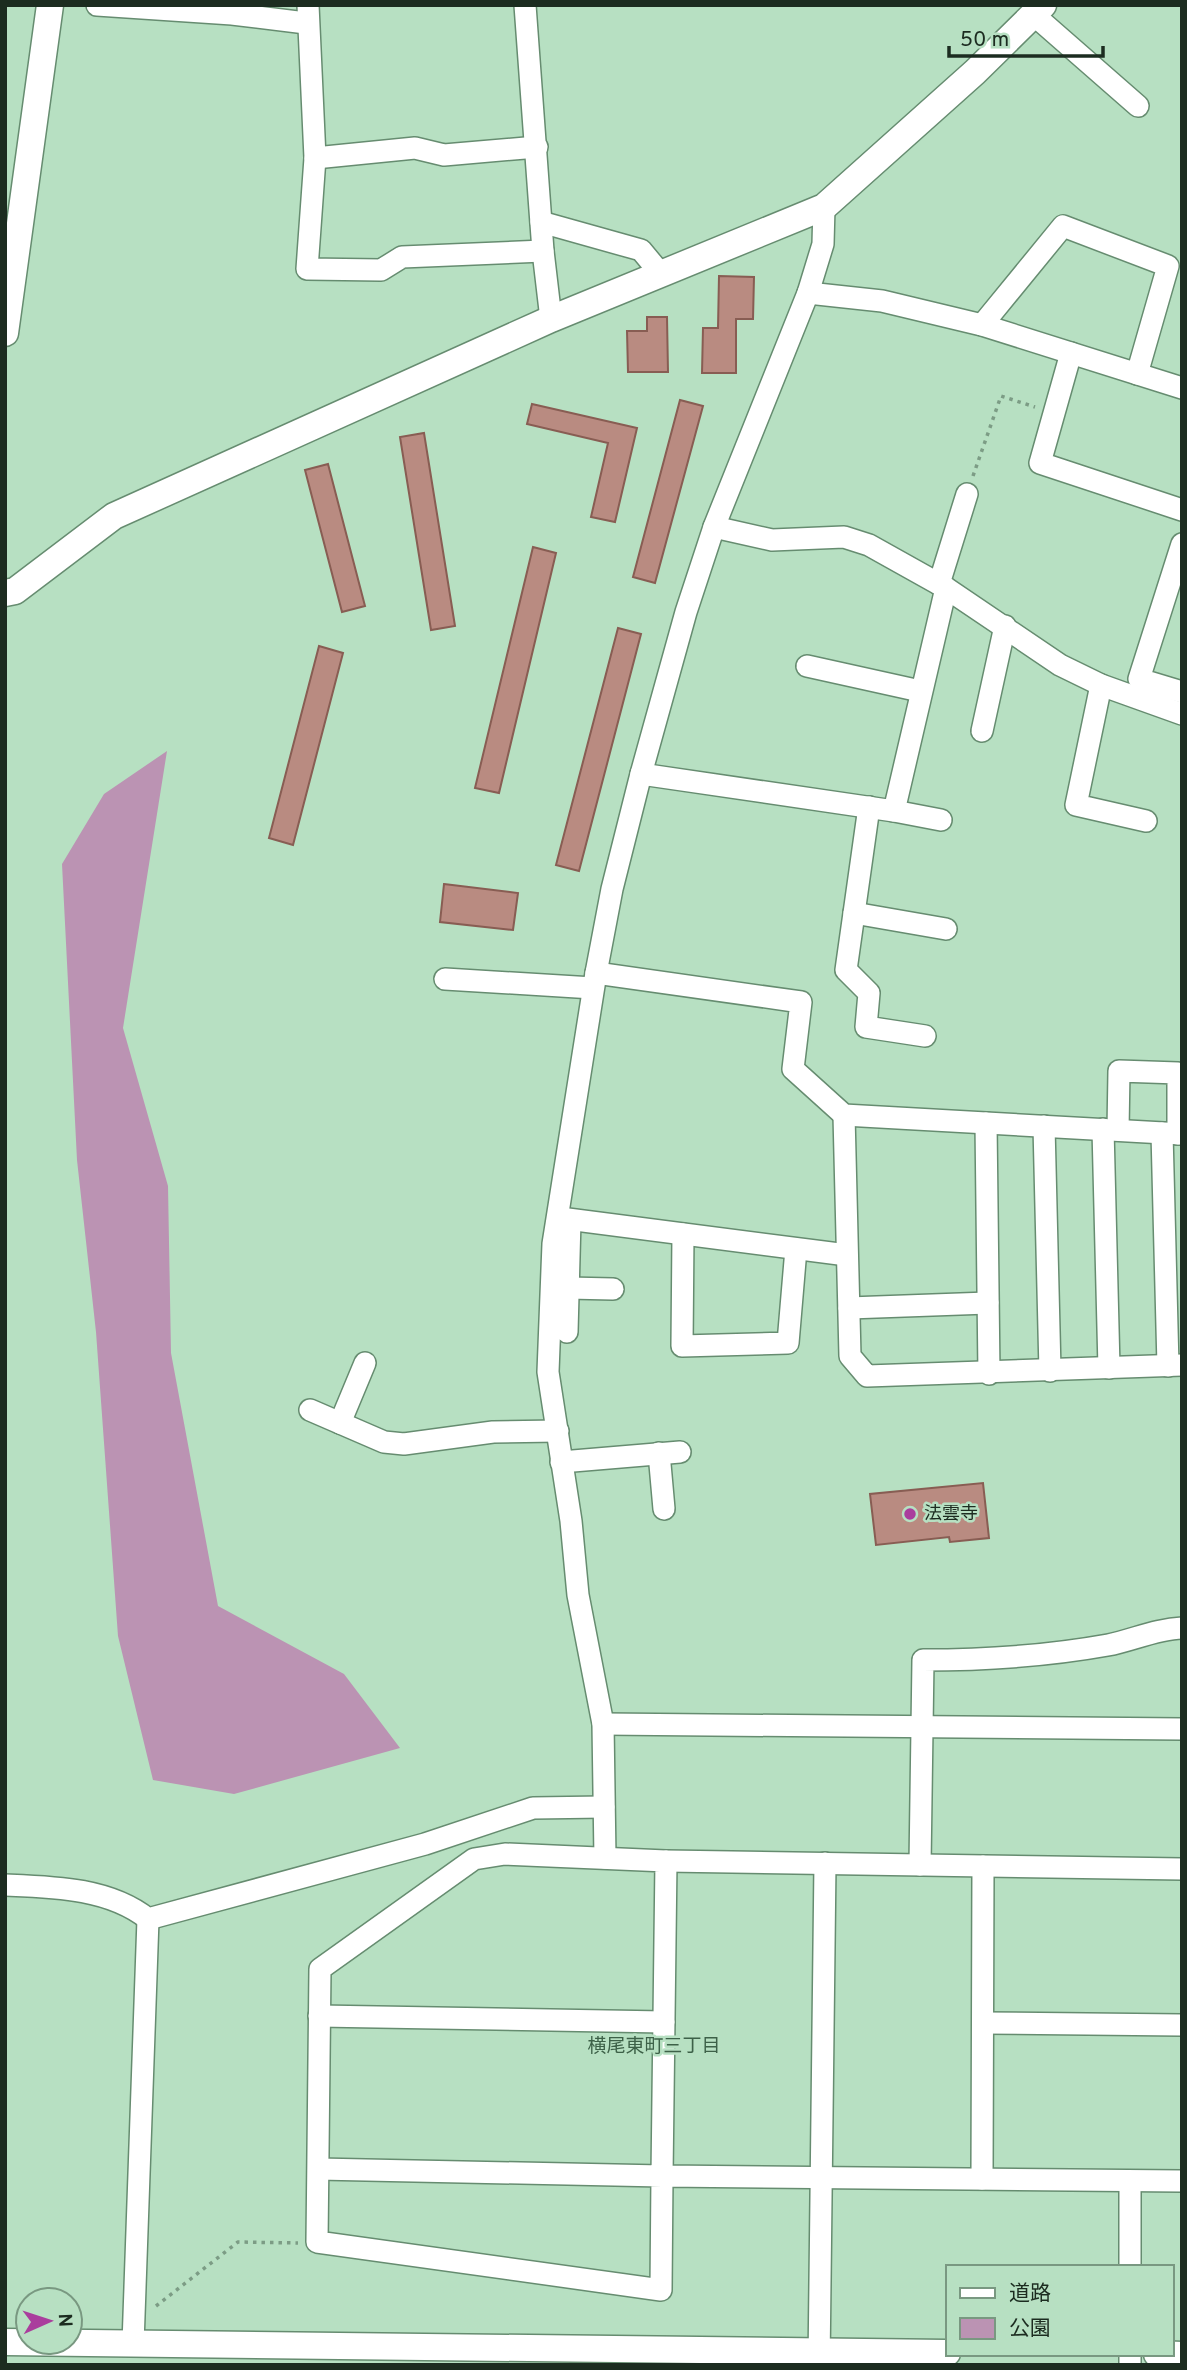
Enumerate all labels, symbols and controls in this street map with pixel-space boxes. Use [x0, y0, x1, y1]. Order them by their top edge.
scale bar [949, 14, 1103, 58]
text: 50 m [960, 27, 1009, 54]
place label: 法雲寺 [924, 1503, 978, 1526]
marker: 法雲寺 [902, 1506, 918, 1522]
district label: 横尾東町三丁目 [587, 2035, 721, 2059]
legend [946, 2265, 1173, 2356]
text: 道路 [1009, 2281, 1051, 2308]
north arrow [14, 2286, 84, 2356]
text: N [52, 2313, 76, 2328]
text: 公園 [1009, 2316, 1051, 2343]

